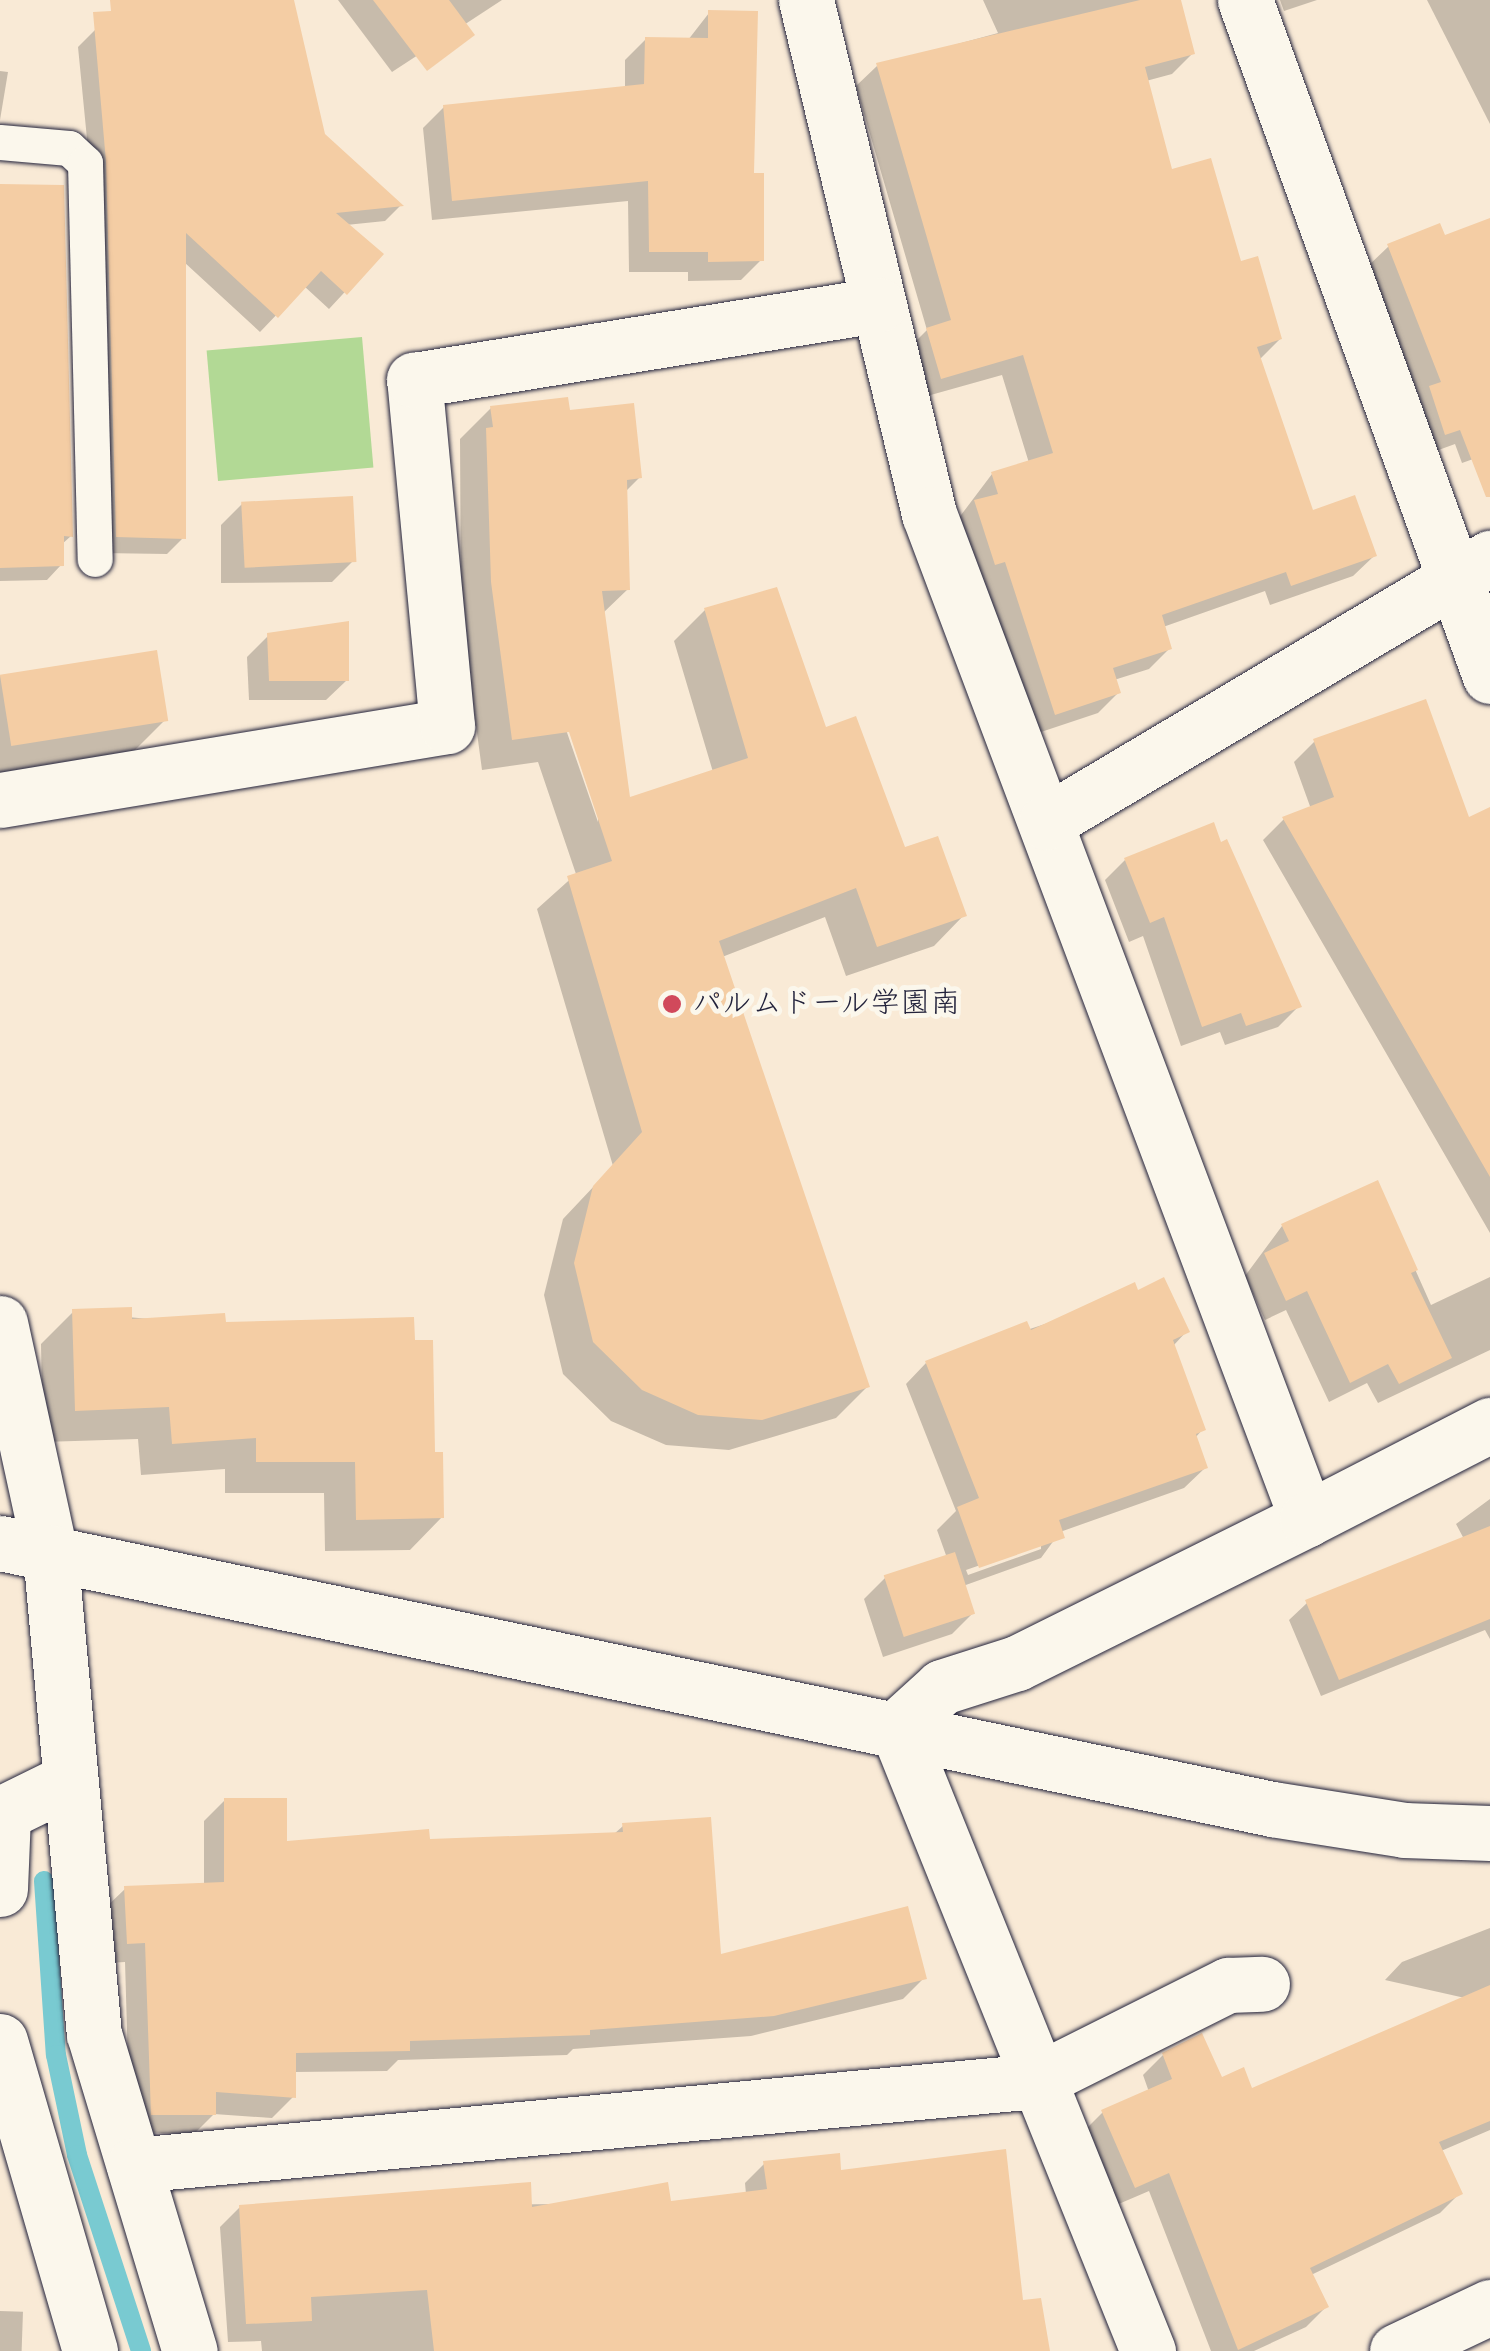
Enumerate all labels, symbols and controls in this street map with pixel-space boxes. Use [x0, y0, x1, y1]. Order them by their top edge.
place label: パルムドール学園南 [692, 986, 962, 1022]
marker: パルムドール学園南 [661, 993, 683, 1015]

